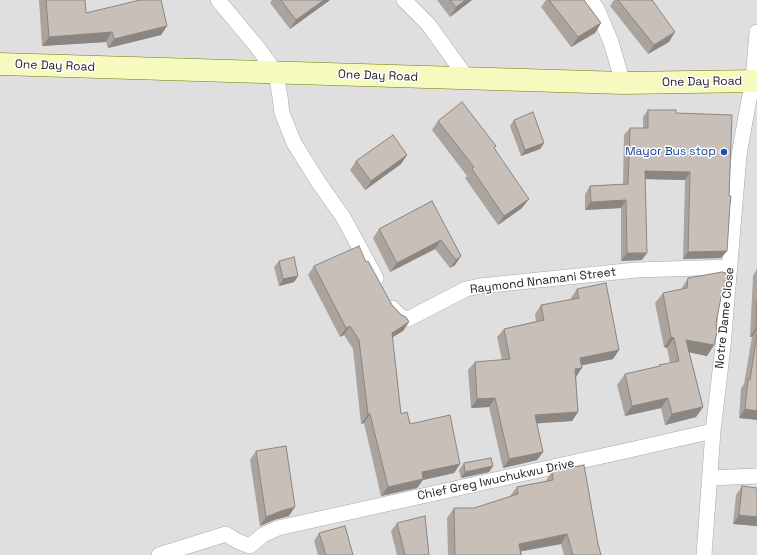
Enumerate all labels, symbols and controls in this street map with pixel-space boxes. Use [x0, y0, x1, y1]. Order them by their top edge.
street label: One Day Road [15, 57, 95, 75]
street label: One Day Road [338, 67, 418, 85]
street label: One Day Road [662, 74, 742, 90]
place label: Mayor Bus stop [625, 145, 716, 159]
marker: Mayor Bus stop [719, 147, 729, 157]
street label: Raymond Nnamani Street [469, 265, 617, 297]
street label: Notre Dame Close [713, 267, 737, 369]
street label: Chief Greg Iwuchukwu Drive [416, 456, 576, 504]

